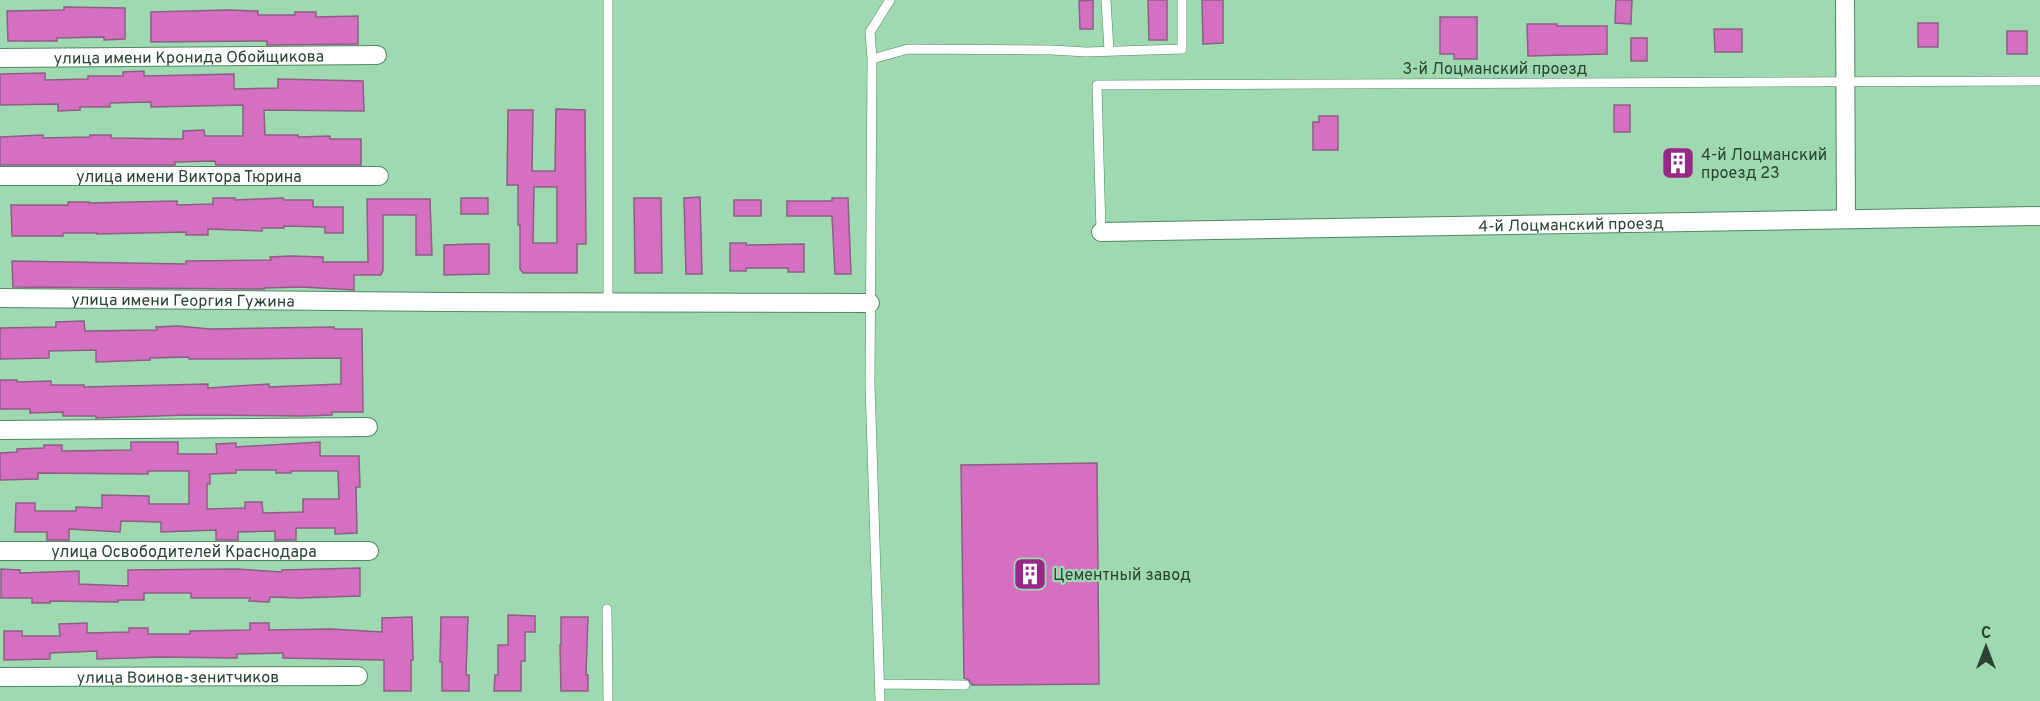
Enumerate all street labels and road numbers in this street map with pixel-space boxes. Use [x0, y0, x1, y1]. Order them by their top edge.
street label: улица имени Кронида Обойщикова [54, 47, 324, 70]
street label: 3-й Лоцманский проезд [1403, 60, 1587, 80]
street label: улица имени Виктора Тюрина [76, 168, 302, 188]
street label: 4-й Лоцманский проезд [1478, 214, 1664, 238]
street label: улица имени Георгия Гужина [71, 291, 295, 313]
street label: улица Освободителей Краснодара [51, 543, 317, 563]
street label: улица Воинов-зенитчиков [77, 668, 279, 689]

